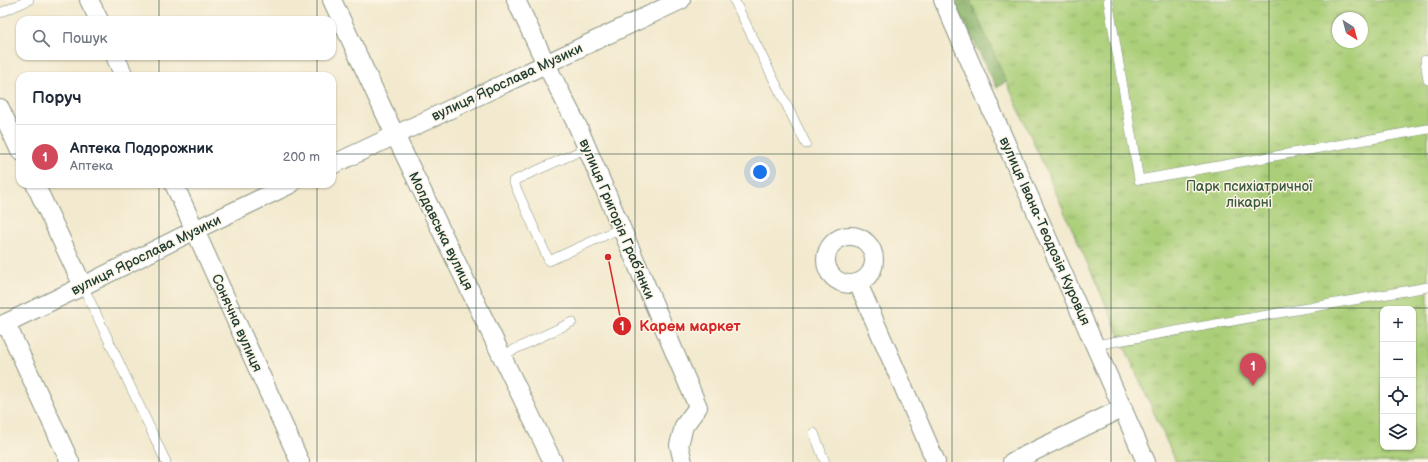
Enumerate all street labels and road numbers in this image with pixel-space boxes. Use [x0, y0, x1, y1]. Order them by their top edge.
street label: вулиця Ярослава Музики [429, 39, 585, 125]
street label: вулиця Івана-Теодозія Куровця [996, 134, 1094, 328]
street label: вулиця Григорія Грабʼянки [575, 136, 659, 302]
street label: Молдавська вулиця [405, 169, 477, 293]
street label: вулиця Ярослава Музики [68, 211, 224, 299]
street label: Сонячна вулиця [208, 271, 266, 375]

